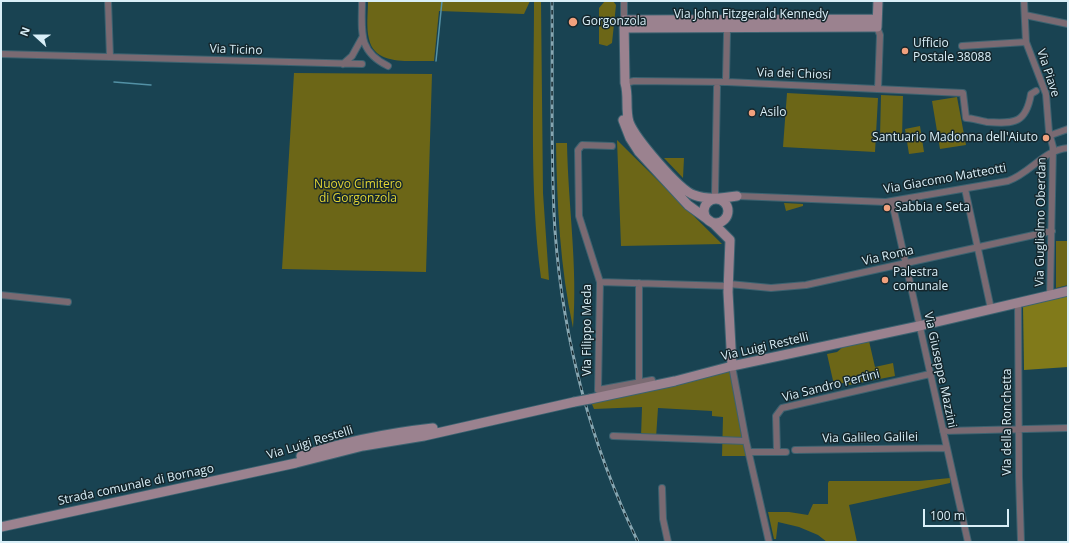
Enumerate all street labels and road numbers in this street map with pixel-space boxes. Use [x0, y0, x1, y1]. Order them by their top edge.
street label: Via John Fitzgerald Kennedy [674, 8, 828, 22]
street label: Via Ticino [209, 42, 263, 58]
street label: Via Piave [1033, 47, 1063, 99]
street label: Via dei Chiosi [757, 66, 831, 82]
street label: Via Guglielmo Oberdan [1033, 157, 1049, 287]
street label: Via Giacomo Matteotti [883, 161, 1007, 197]
street label: Via Roma [861, 243, 915, 269]
street label: Via Filippo Meda [581, 284, 595, 376]
street label: Via Giuseppe Mazzini [921, 311, 959, 429]
street label: Via Luigi Restelli [720, 330, 810, 364]
street label: Via Sandro Pertini [781, 367, 881, 405]
street label: Via della Ronchetta [1001, 369, 1015, 475]
street label: Via Luigi Restelli [265, 423, 355, 463]
street label: Via Galileo Galilei [822, 430, 918, 446]
street label: Strada comunale di Bornago [57, 461, 215, 509]

